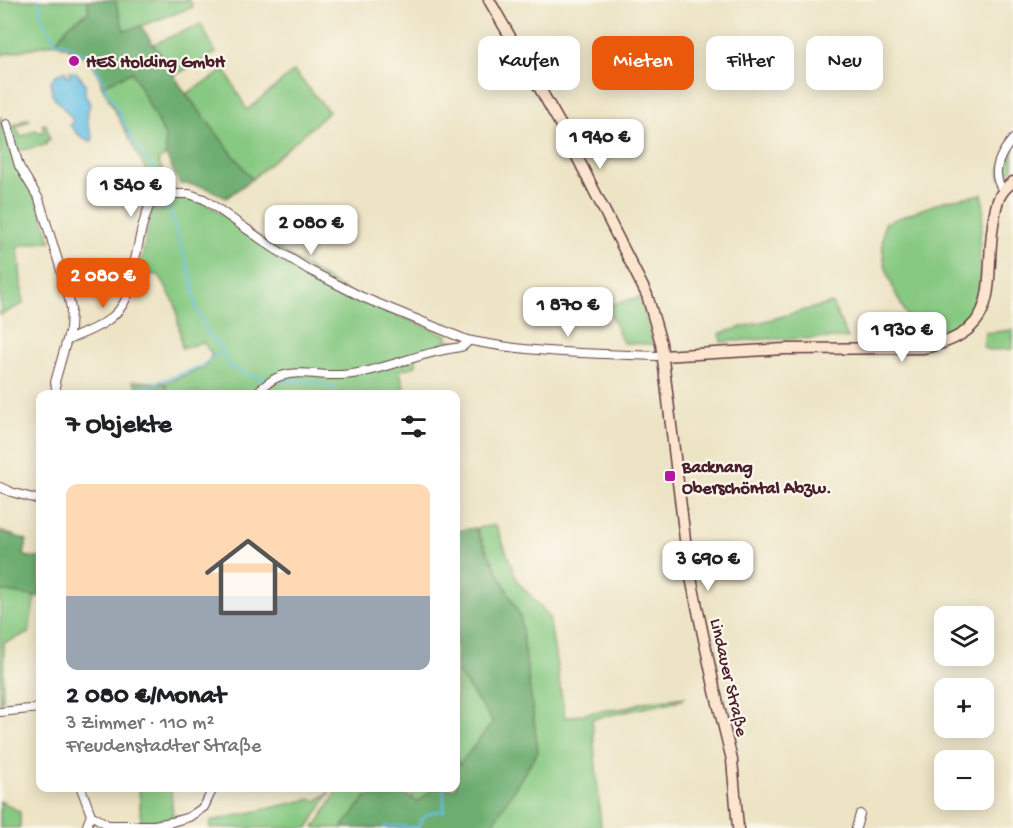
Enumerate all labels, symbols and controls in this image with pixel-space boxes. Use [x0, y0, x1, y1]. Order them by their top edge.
chip: Kaufen [478, 36, 580, 90]
chip: Mieten [592, 36, 694, 90]
chip: Filter [706, 36, 794, 90]
chip: Neu [806, 36, 883, 90]
place label: HES Holding GmbH [86, 53, 226, 74]
marker: HES Holding GmbH [67, 54, 81, 68]
pin: 1 940 € [545, 119, 655, 170]
text: 1 940 € [570, 127, 630, 150]
pin: 1 540 € [76, 167, 186, 218]
text: 1 540 € [101, 175, 161, 198]
pin: 2 080 € [256, 205, 366, 256]
text: 2 080 € [279, 213, 343, 236]
pin: 2 080 € [48, 258, 158, 309]
text: 2 080 € [71, 266, 135, 289]
pin: 1 870 € [513, 287, 623, 338]
text: 1 870 € [537, 295, 599, 318]
pin: 1 930 € [847, 312, 957, 363]
text: 1 930 € [871, 320, 933, 343]
icon: filters [397, 410, 430, 443]
text: 7 Objekte [66, 411, 172, 442]
place label: Backnang Oberschöntal Abzw. [681, 458, 832, 500]
marker: Backnang Oberschöntal Abzw. [663, 469, 677, 483]
icon: home [194, 523, 302, 631]
pin: 3 690 € [653, 541, 763, 592]
text: 3 690 € [676, 549, 740, 572]
map controls [934, 606, 994, 810]
button: layers [934, 606, 994, 666]
street label: Lindauer Straße [704, 617, 751, 739]
button: + [934, 678, 994, 738]
text: 2 080 €/Monat [66, 682, 226, 713]
text: 3 Zimmer · 110 m² [66, 713, 214, 736]
text: Freudenstadter Straße [66, 736, 261, 759]
button: − [934, 750, 994, 810]

